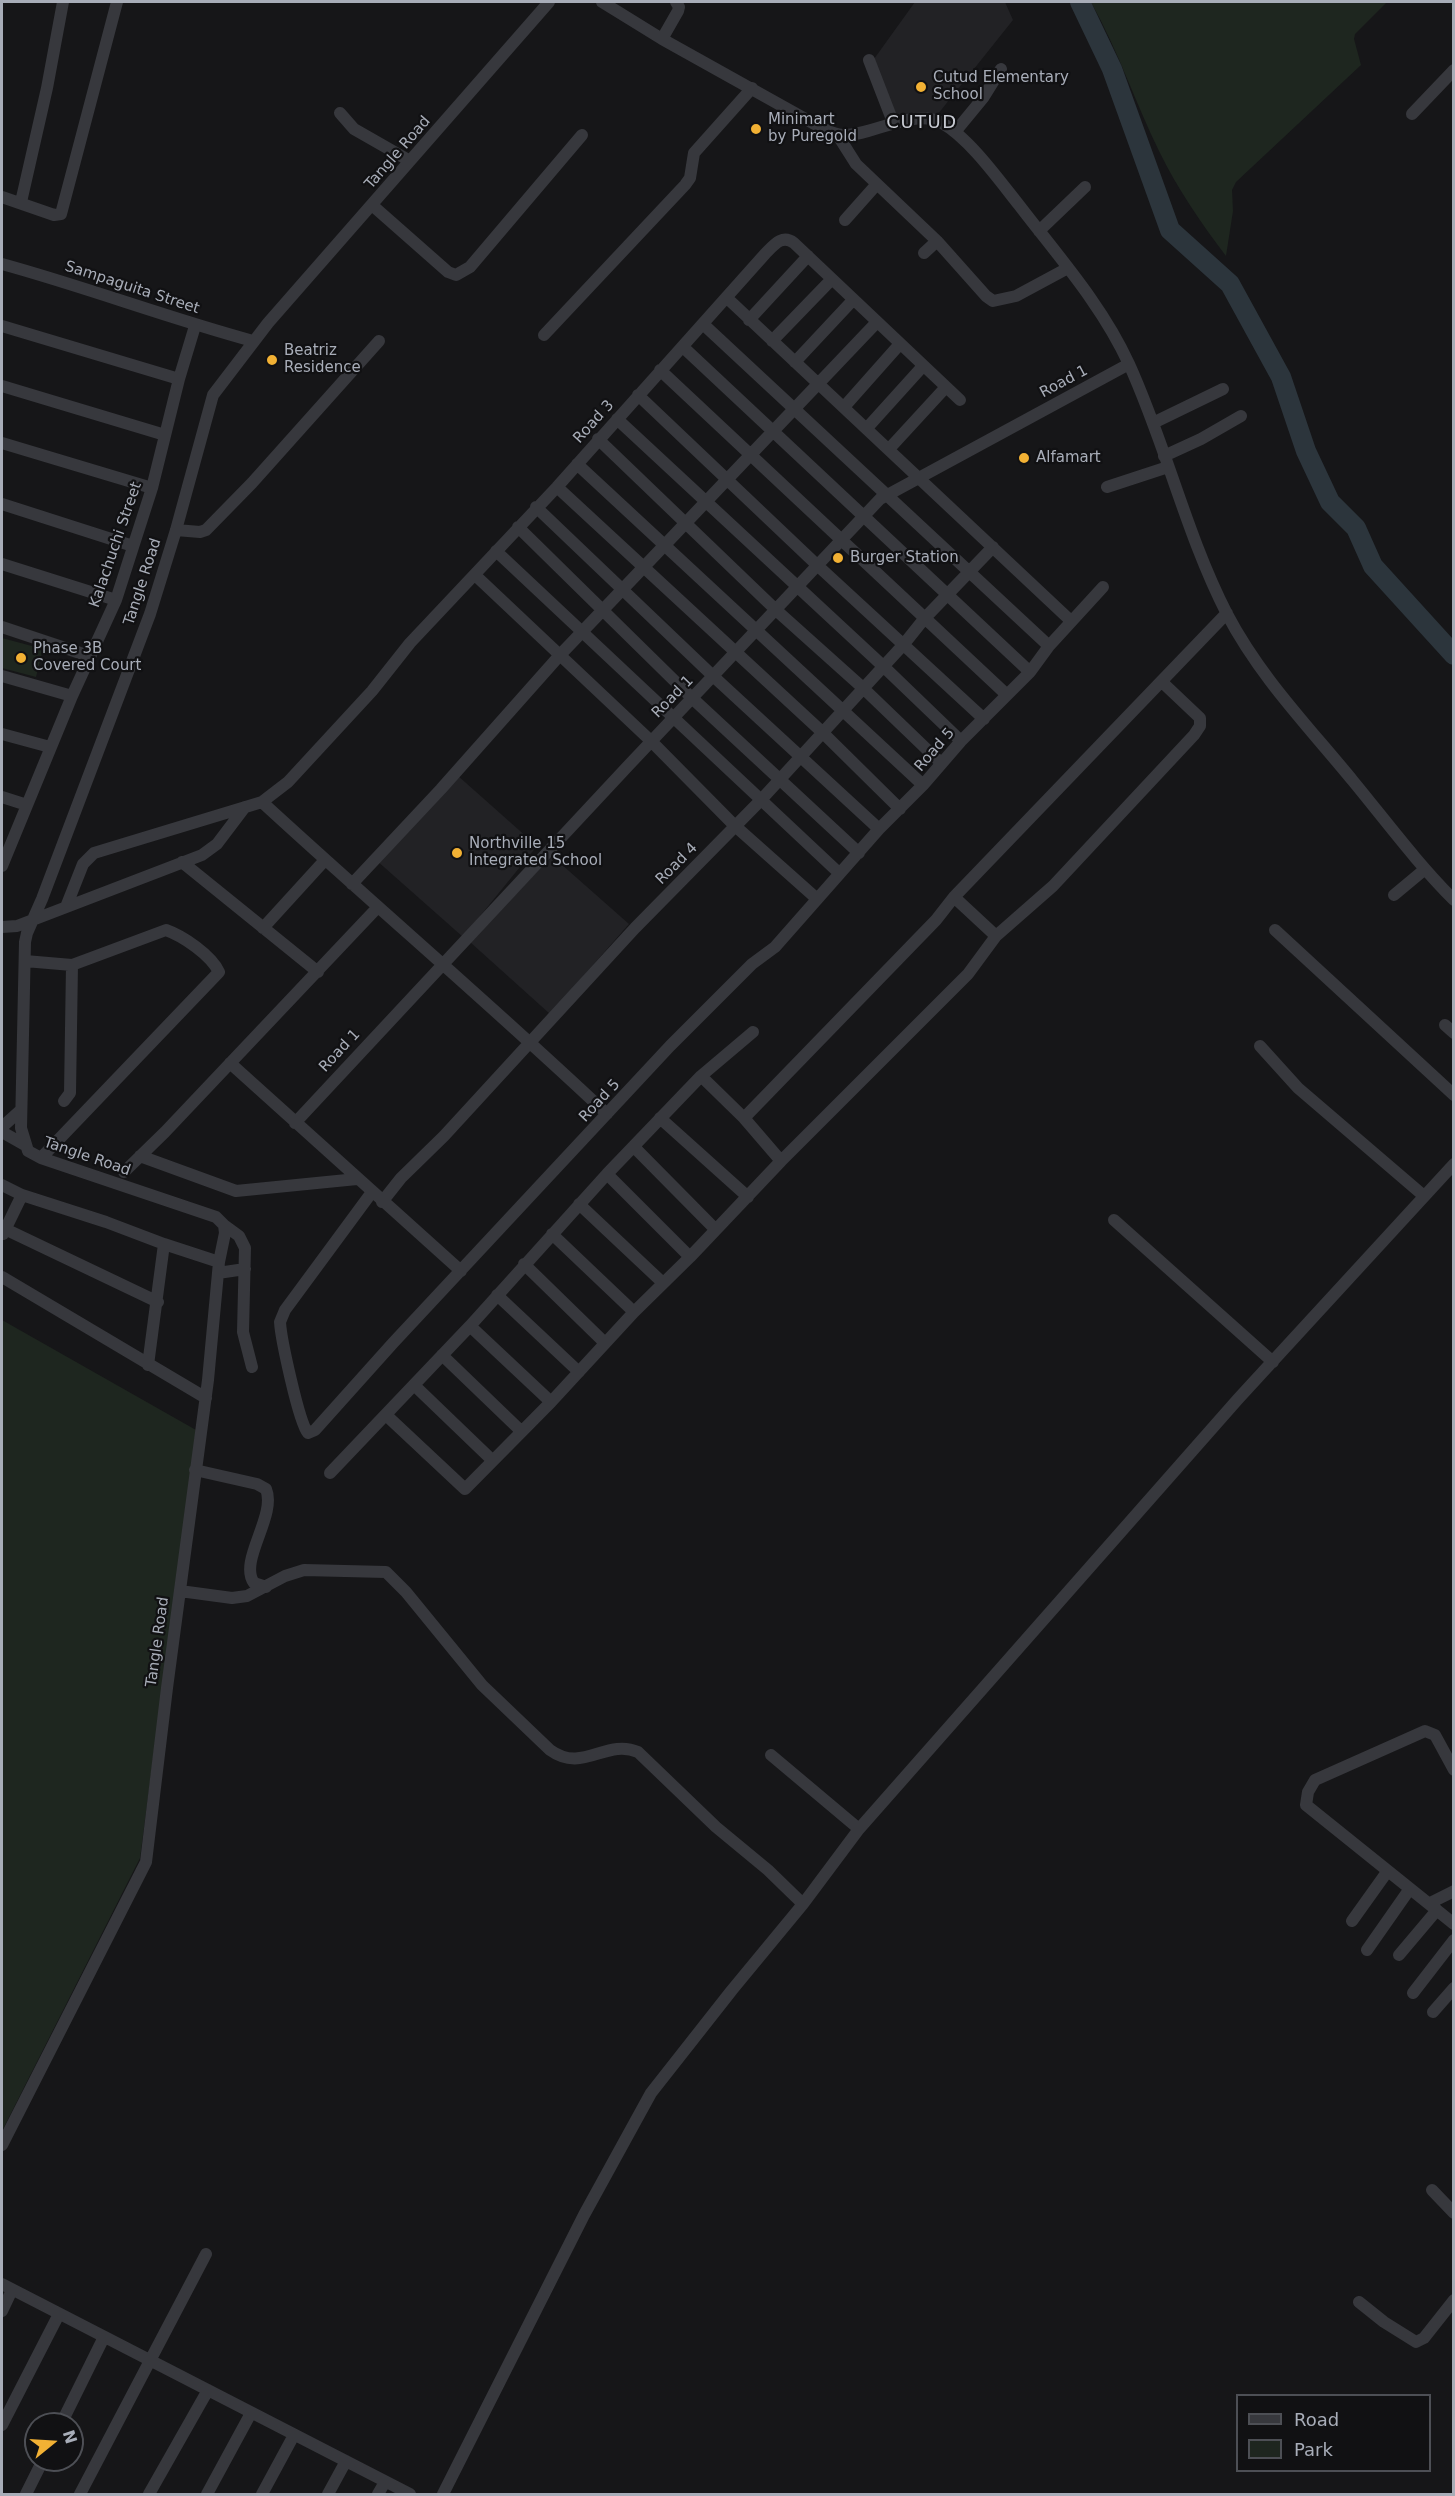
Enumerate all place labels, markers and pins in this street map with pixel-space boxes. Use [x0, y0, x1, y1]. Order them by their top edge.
place label: Cutud Elementary School [933, 69, 1069, 104]
marker: Cutud Elementary School [914, 80, 928, 94]
place label: Minimart by Puregold [768, 111, 857, 146]
marker: Minimart by Puregold [749, 122, 763, 136]
place label: Beatriz Residence [284, 342, 361, 377]
marker: Beatriz Residence [265, 353, 279, 367]
place label: Alfamart [1036, 449, 1101, 467]
marker: Alfamart [1017, 451, 1031, 465]
place label: Burger Station [850, 549, 959, 567]
marker: Burger Station [831, 551, 845, 565]
place label: Phase 3B Covered Court [33, 640, 141, 675]
marker: Phase 3B Covered Court [14, 651, 28, 665]
place label: Northville 15 Integrated School [469, 835, 602, 870]
marker: Northville 15 Integrated School [450, 846, 464, 860]

